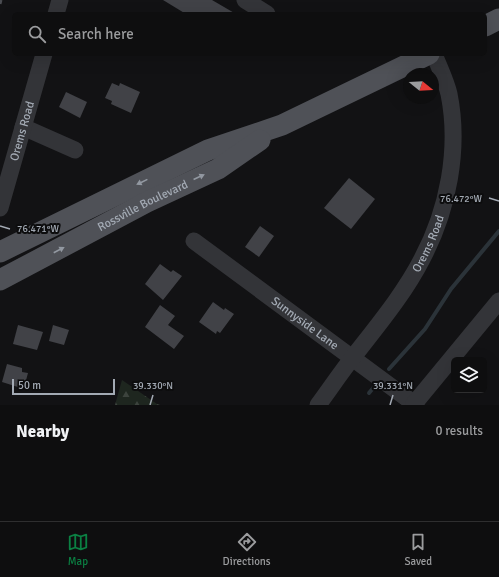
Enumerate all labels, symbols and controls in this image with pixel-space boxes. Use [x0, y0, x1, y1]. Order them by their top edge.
search box [12, 12, 487, 56]
icon: search [26, 23, 48, 45]
text: Search here [58, 25, 134, 43]
north arrow [403, 68, 439, 104]
street label: Orems Road [7, 100, 38, 163]
one-way arrow [193, 174, 205, 180]
street label: Rossville Boulevard [95, 177, 191, 235]
one-way arrow [137, 179, 148, 185]
text: 76.472°W [440, 193, 482, 205]
street label: Orems Road [409, 213, 448, 275]
text: 76.471°W [17, 223, 59, 235]
one-way arrow [53, 246, 64, 253]
street label: Sunnyside Lane [268, 294, 341, 353]
map controls [451, 357, 487, 393]
button: layers [451, 357, 487, 393]
scale bar [12, 377, 115, 396]
text: 50 m [18, 379, 41, 392]
text: 39.330°N [133, 380, 173, 392]
text: 39.331°N [373, 380, 413, 392]
text: Nearby [16, 421, 69, 442]
text: 0 results [435, 423, 483, 439]
tab: Map [67, 531, 89, 568]
tab: Directions [223, 531, 271, 568]
tab: Saved [404, 531, 432, 568]

